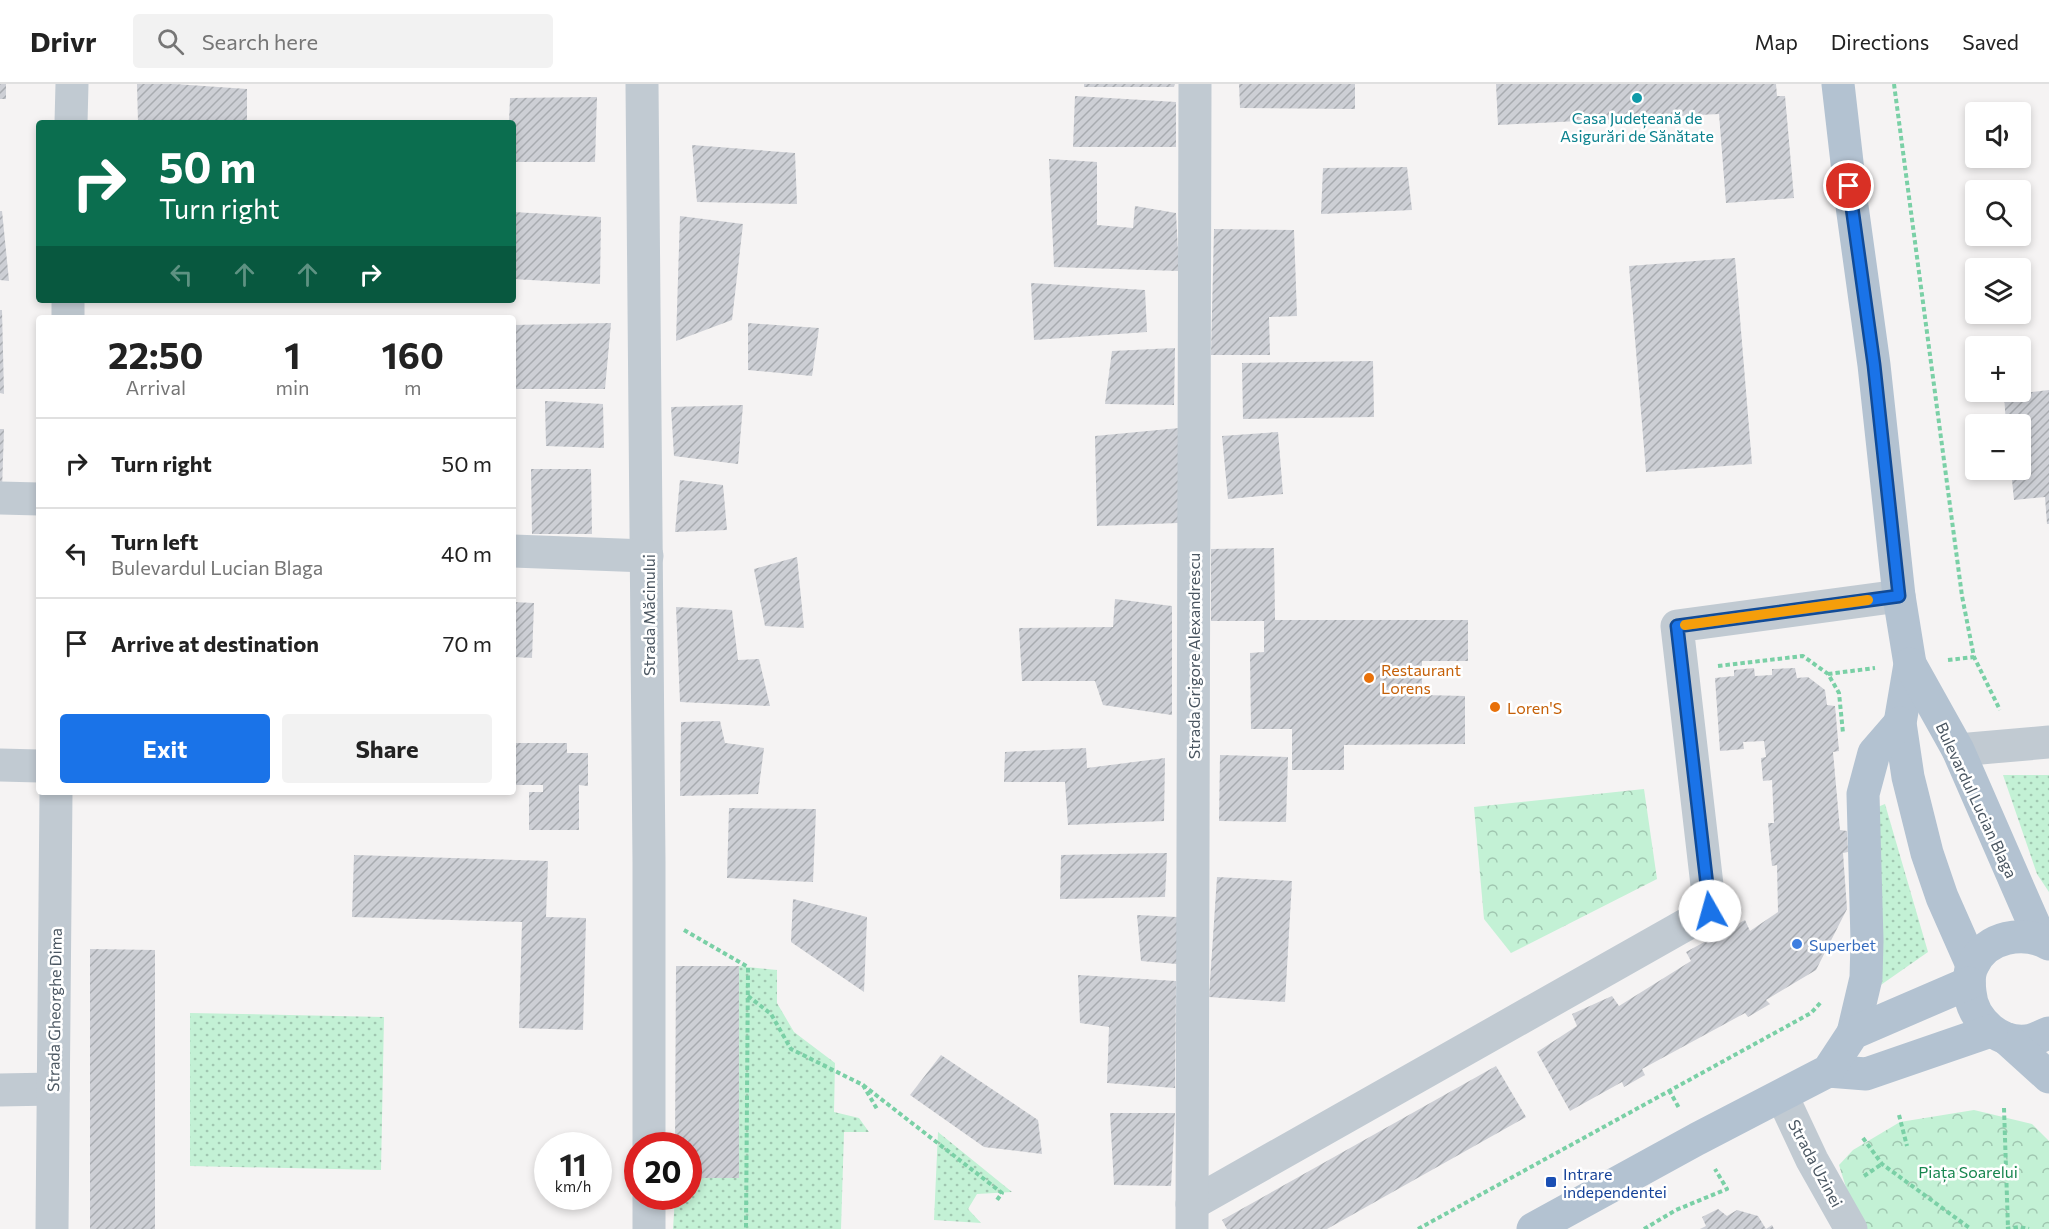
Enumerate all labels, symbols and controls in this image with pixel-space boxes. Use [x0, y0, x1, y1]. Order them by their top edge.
search box [133, 14, 553, 68]
text: Drivr [30, 24, 97, 58]
icon: search [154, 25, 187, 58]
text: Search here [202, 28, 318, 55]
text: Map [1755, 29, 1798, 54]
text: Directions [1831, 29, 1929, 54]
text: Saved [1962, 29, 2019, 54]
marker: Casa Județeană de Asigurări de Sănătate [1630, 91, 1644, 105]
map controls [1965, 102, 2031, 480]
button: sound [1965, 102, 2031, 168]
place label: Casa Județeană de Asigurări de Sănătate [1560, 108, 1714, 145]
text: 50 m [159, 140, 256, 192]
icon: right [60, 144, 138, 222]
pin [1823, 160, 1874, 211]
icon: arrive [1832, 169, 1865, 202]
button: search [1965, 180, 2031, 246]
text: Turn right [159, 192, 279, 225]
icon: left [165, 258, 198, 291]
icon: ahead [228, 258, 261, 291]
icon: ahead [291, 258, 324, 291]
icon: right [354, 258, 387, 291]
button: layers [1965, 258, 2031, 324]
text: 22:50 [108, 332, 203, 376]
text: 1 [284, 332, 301, 376]
text: 160 [382, 332, 444, 376]
button: + [1965, 336, 2031, 402]
text: Arrival [125, 375, 186, 399]
text: min [275, 375, 310, 399]
text: m [404, 375, 421, 399]
button: − [1965, 414, 2031, 480]
icon: right [60, 447, 93, 480]
text: Turn right [111, 450, 212, 477]
text: 50 m [442, 450, 492, 477]
text: Turn left [111, 528, 198, 555]
icon: left [60, 537, 93, 570]
text: 40 m [441, 540, 492, 567]
street label: Strada Grigore Alexandrescu [1184, 553, 1203, 759]
street label: Strada Măcinului [639, 554, 658, 676]
text: Bulevardul Lucian Blaga [111, 555, 323, 579]
icon: arrive [60, 627, 93, 660]
text: Arrive at destination [111, 630, 319, 657]
text: 70 m [443, 630, 492, 657]
place label: Restaurant Lorens [1381, 660, 1462, 697]
marker: Restaurant Lorens [1362, 671, 1376, 685]
place label: Loren'S [1507, 698, 1562, 717]
marker: Loren'S [1488, 700, 1502, 714]
button: Exit [60, 714, 270, 783]
button: Share [282, 714, 492, 783]
street label: Bulevardul Lucian Blaga [1933, 719, 2021, 881]
position arrow [1678, 879, 1742, 943]
street label: Strada Gheorghe Dima [43, 928, 65, 1092]
place label: Superbet [1809, 935, 1876, 954]
marker: Superbet [1790, 937, 1804, 951]
street label: Strada Uzinei [1785, 1116, 1847, 1210]
speed limit sign: 20 [624, 1132, 702, 1210]
text: 11 [559, 1145, 587, 1182]
park label: Piața Soarelui [1918, 1162, 2018, 1183]
place label: Intrare independentei [1563, 1164, 1667, 1201]
marker: Intrare independentei [1544, 1175, 1558, 1189]
text: km/h [555, 1177, 591, 1195]

